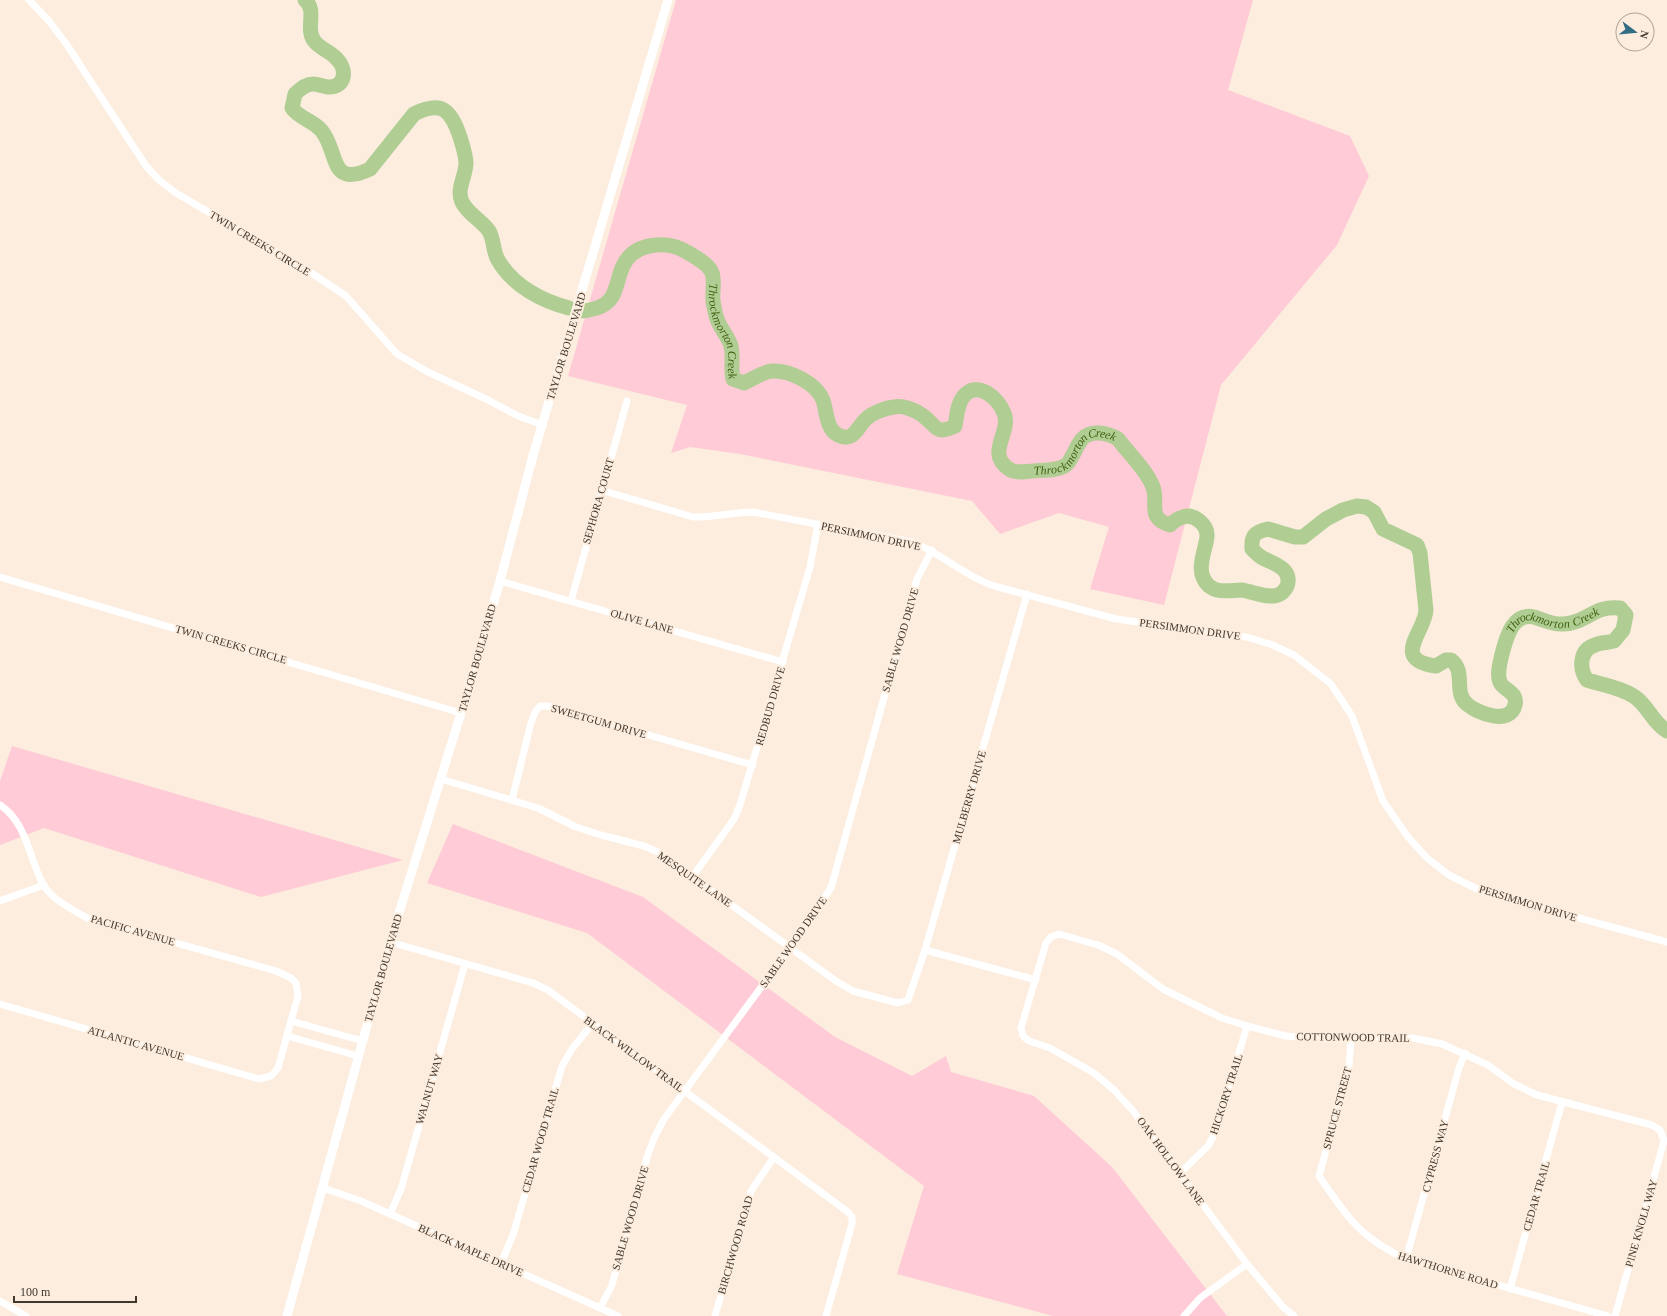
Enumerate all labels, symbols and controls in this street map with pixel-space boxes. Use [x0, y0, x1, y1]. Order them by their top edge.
north arrow [1615, 12, 1655, 52]
text: N [1638, 29, 1651, 40]
street label: TWIN CREEKS CIRCLE [207, 208, 313, 278]
water label: Throckmorton Creek [706, 283, 740, 381]
street label: TAYLOR BOULEVARD [544, 291, 588, 401]
water label: Throckmorton Creek [1033, 426, 1119, 478]
street label: SEPHORA COURT [580, 456, 616, 545]
street label: PERSIMMON DRIVE [820, 520, 922, 553]
street label: SABLE WOOD DRIVE [879, 586, 921, 694]
street label: TAYLOR BOULEVARD [456, 603, 498, 713]
water label: Throckmorton Creek [1503, 604, 1602, 635]
street label: OLIVE LANE [609, 606, 675, 636]
street label: PERSIMMON DRIVE [1139, 616, 1241, 642]
street label: TWIN CREEKS CIRCLE [174, 622, 288, 666]
street label: REDBUD DRIVE [753, 665, 787, 747]
street label: SWEETGUM DRIVE [550, 702, 648, 740]
street label: MULBERRY DRIVE [950, 749, 988, 845]
street label: MESQUITE LANE [656, 849, 735, 909]
street label: PERSIMMON DRIVE [1478, 882, 1579, 924]
street label: SABLE WOOD DRIVE [757, 894, 829, 990]
street label: PACIFIC AVENUE [89, 912, 177, 948]
street label: TAYLOR BOULEVARD [362, 913, 404, 1023]
street label: BLACK WILLOW TRAIL [582, 1014, 686, 1094]
street label: ATLANTIC AVENUE [86, 1023, 186, 1063]
street label: COTTONWOOD TRAIL [1296, 1030, 1410, 1044]
street label: WALNUT WAY [413, 1052, 445, 1126]
street label: HICKORY TRAIL [1207, 1052, 1245, 1136]
street label: SPRUCE STREET [1320, 1065, 1354, 1150]
street label: CEDAR WOOD TRAIL [519, 1086, 561, 1194]
street label: OAK HOLLOW LANE [1135, 1115, 1207, 1208]
street label: CYPRESS WAY [1420, 1119, 1450, 1193]
street label: CEDAR TRAIL [1520, 1159, 1552, 1232]
street label: SABLE WOOD DRIVE [609, 1164, 651, 1272]
street label: PINE KNOLL WAY [1623, 1178, 1659, 1268]
street label: BIRCHWOOD ROAD [715, 1194, 755, 1296]
street label: BLACK MAPLE DRIVE [417, 1221, 526, 1279]
street label: HAWTHORNE ROAD [1397, 1249, 1499, 1291]
scale bar [14, 1278, 136, 1304]
text: 100 m [20, 1285, 51, 1299]

